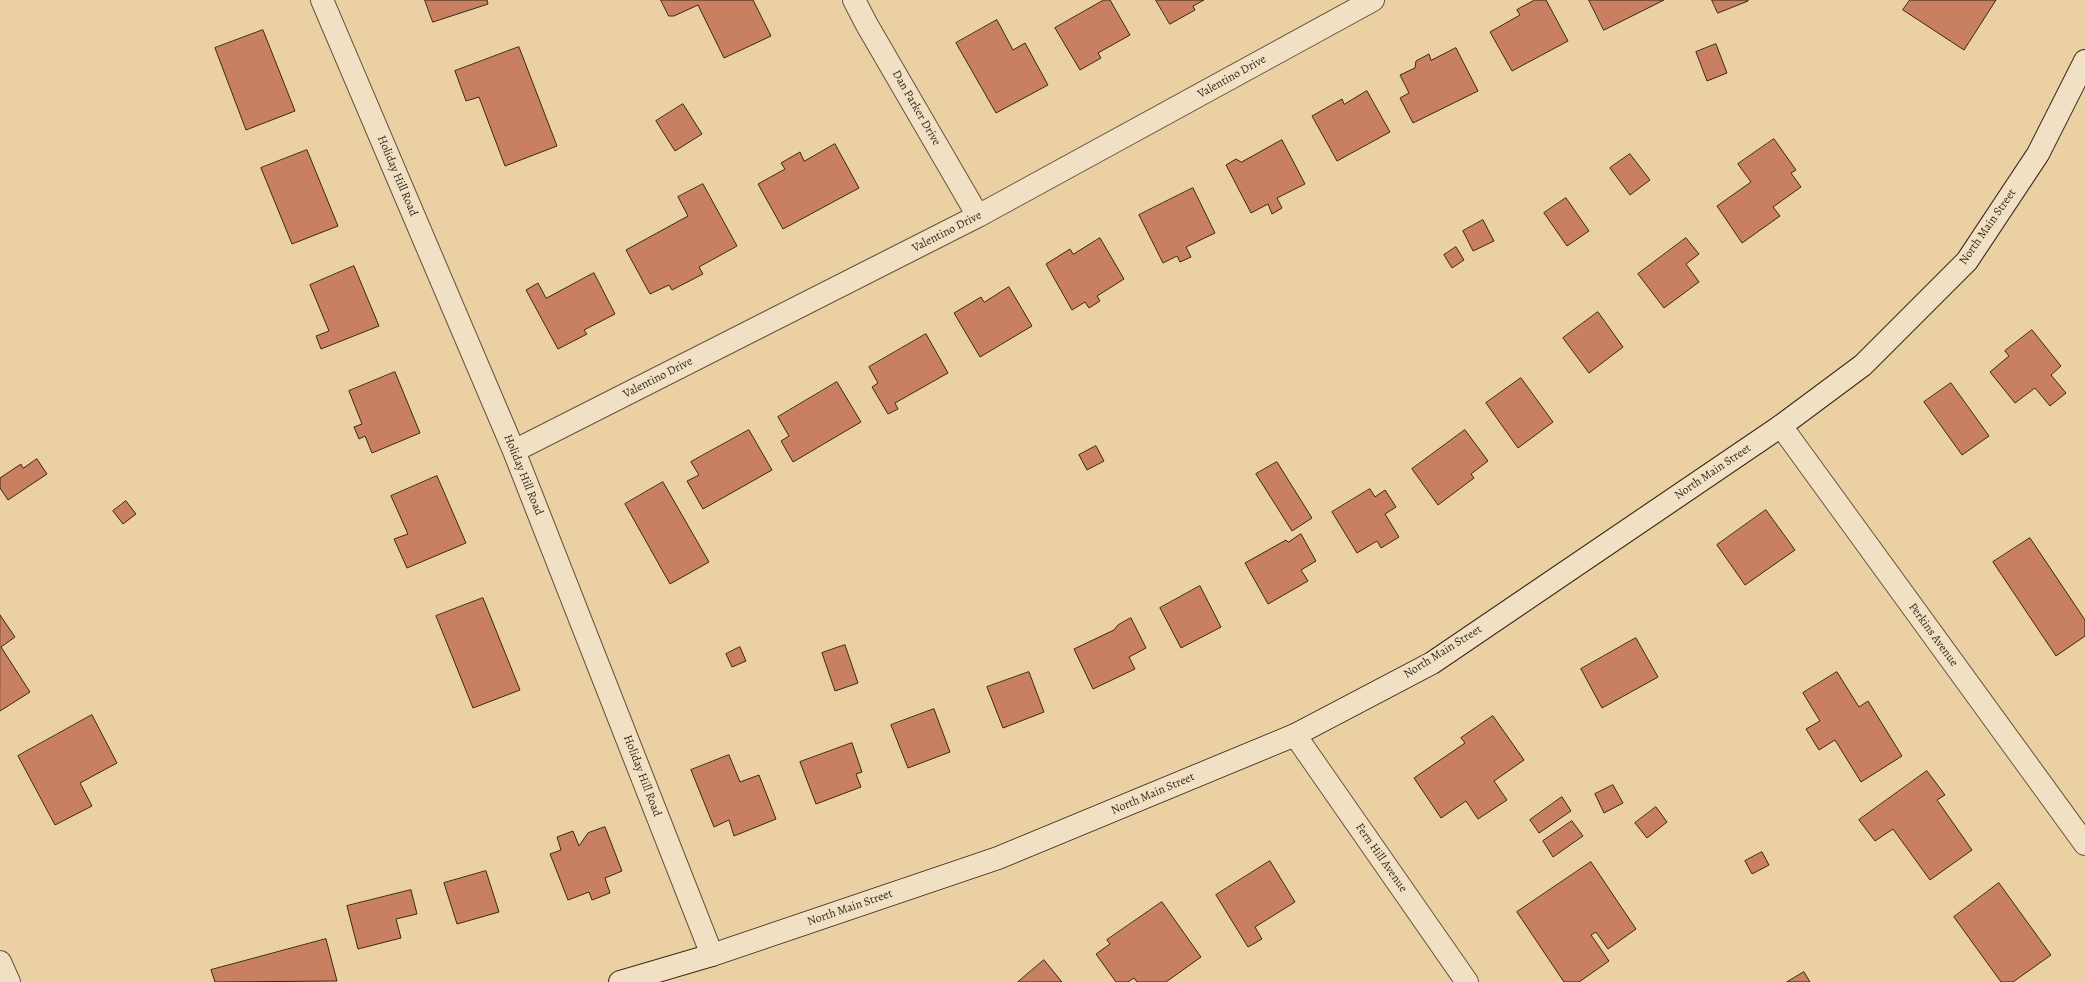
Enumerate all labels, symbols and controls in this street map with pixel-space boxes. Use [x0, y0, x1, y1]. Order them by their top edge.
street label: Valentino Drive [1195, 52, 1269, 102]
street label: Dan Parker Drive [889, 68, 943, 148]
street label: Holiday Hill Road [374, 134, 420, 218]
street label: North Main Street [1957, 186, 2019, 268]
street label: Valentino Drive [910, 208, 984, 256]
street label: Valentino Drive [621, 354, 695, 402]
street label: Holiday Hill Road [500, 432, 546, 518]
street label: North Main Street [1672, 441, 1754, 503]
street label: Perkins Avenue [1905, 600, 1961, 670]
street label: North Main Street [1401, 622, 1485, 682]
street label: Holiday Hill Road [620, 733, 664, 819]
street label: North Main Street [1109, 770, 1197, 818]
street label: Fern Hill Avenue [1352, 821, 1410, 895]
street label: North Main Street [805, 887, 895, 929]

